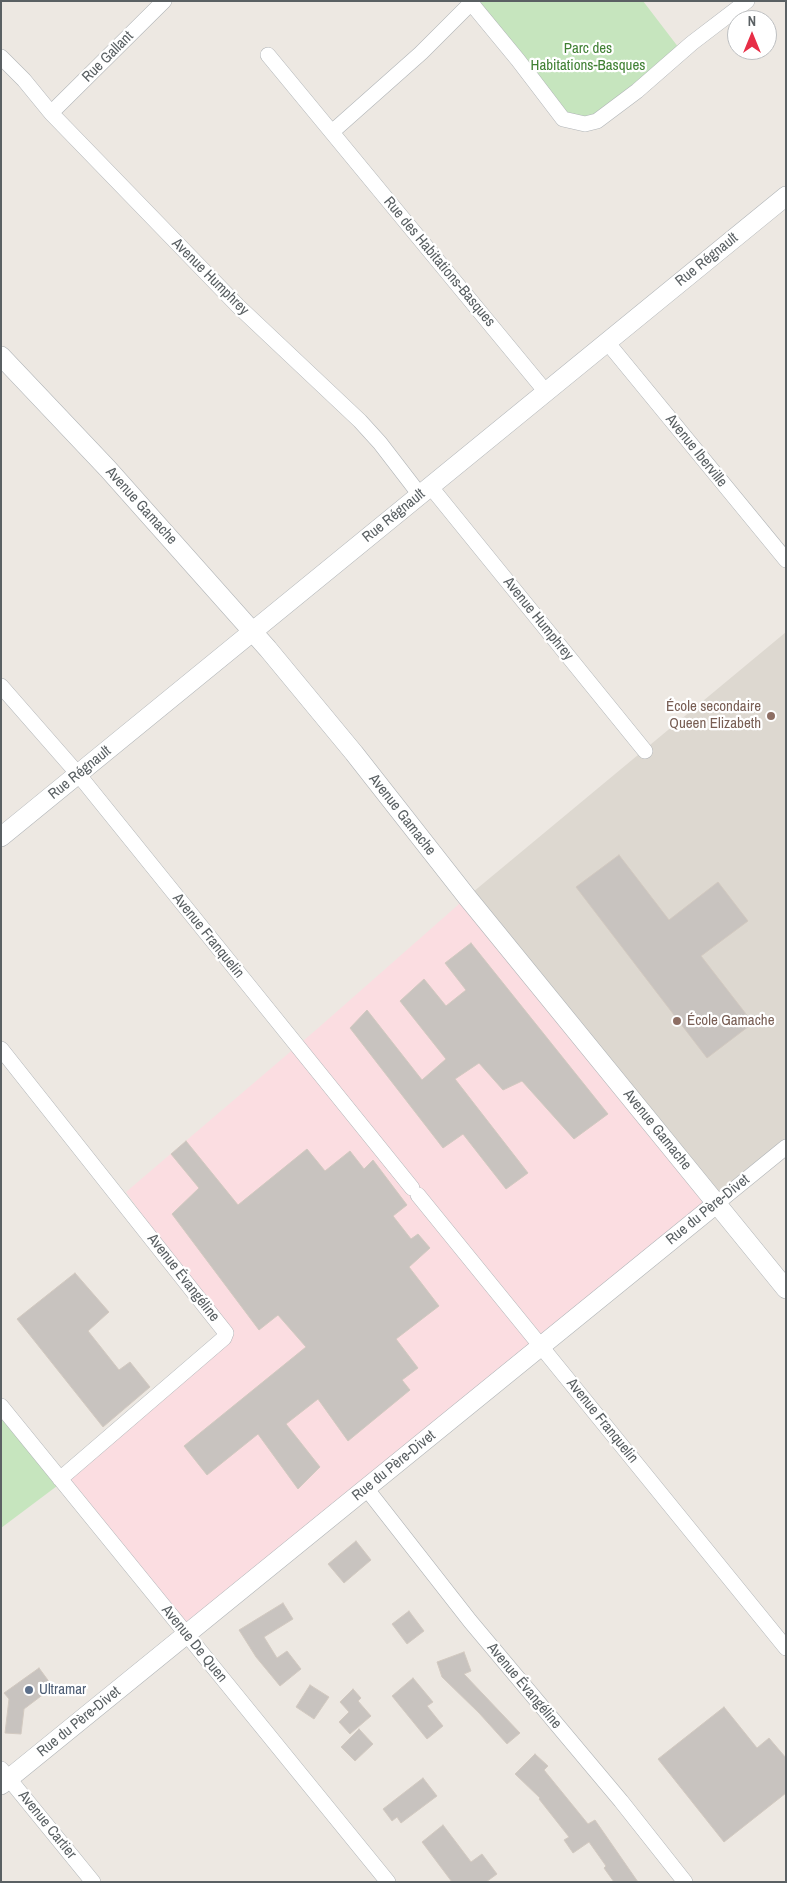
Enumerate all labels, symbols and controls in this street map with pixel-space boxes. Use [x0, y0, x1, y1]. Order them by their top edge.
north arrow [727, 10, 777, 60]
text: N [748, 12, 756, 30]
street label: Rue Gallant [79, 28, 137, 86]
park label: Parc des Habitations-Basques [531, 40, 645, 75]
street label: Rue des Habitations-Basques [379, 193, 499, 331]
street label: Rue Régnault [672, 229, 742, 291]
street label: Avenue Humphrey [168, 235, 252, 319]
street label: Avenue Iberville [661, 411, 731, 491]
street label: Avenue Gamache [101, 463, 181, 549]
street label: Rue Régnault [359, 485, 429, 547]
street label: Avenue Humphrey [499, 574, 577, 664]
place label: École secondaire Queen Elizabeth [666, 698, 761, 733]
marker: École secondaire Queen Elizabeth [765, 710, 777, 722]
street label: Rue Régnault [45, 742, 115, 804]
street label: Avenue Gamache [365, 771, 439, 859]
street label: Avenue Franquelin [168, 890, 248, 982]
place label: École Gamache [687, 1012, 775, 1030]
marker: École Gamache [671, 1015, 683, 1027]
street label: Avenue Gamache [619, 1086, 695, 1174]
street label: Rue du Père-Divet [663, 1171, 753, 1249]
street label: Avenue Évangéline [143, 1231, 223, 1325]
street label: Avenue Franquelin [562, 1375, 642, 1467]
street label: Rue du Père-Divet [349, 1427, 439, 1505]
street label: Avenue De Quen [157, 1602, 231, 1686]
street label: Avenue Évangéline [483, 1639, 565, 1733]
place label: Ultramar [39, 1681, 86, 1699]
street label: Rue du Père-Divet [34, 1683, 124, 1761]
marker: Ultramar [23, 1684, 35, 1696]
street label: Avenue Cartier [14, 1787, 80, 1863]

